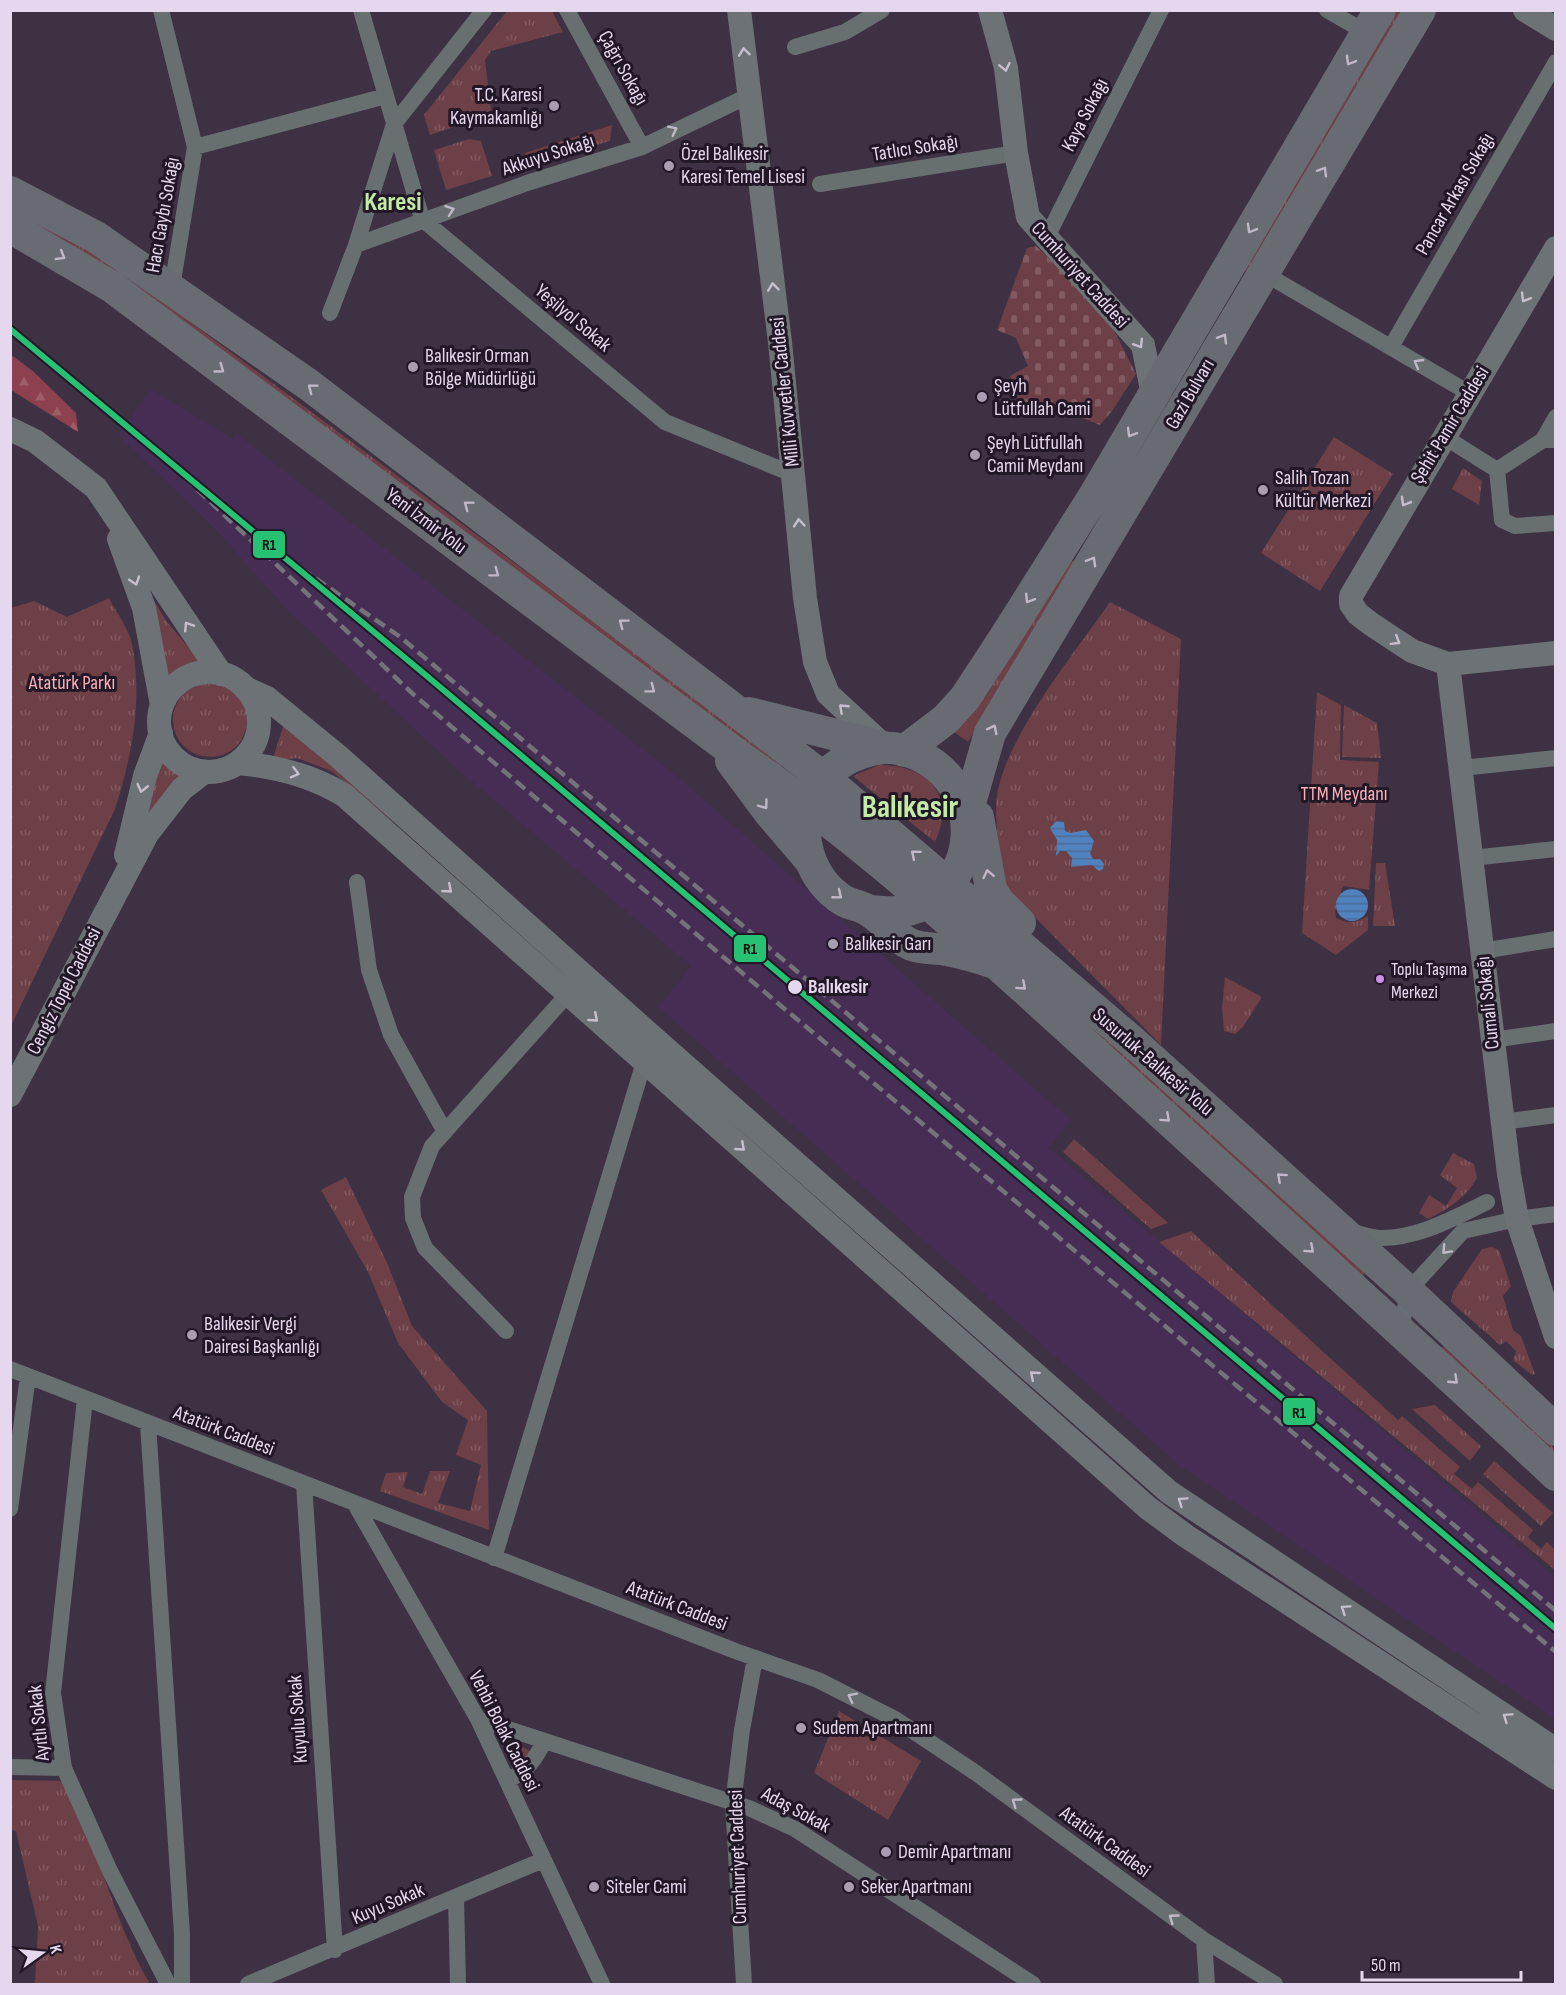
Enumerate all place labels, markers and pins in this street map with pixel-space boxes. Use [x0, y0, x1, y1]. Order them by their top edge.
place label: T.C. Karesi Kaymakamlığı [450, 83, 542, 130]
marker: T.C. Karesi Kaymakamlığı [547, 99, 561, 113]
place label: Özel Balıkesir Karesi Temel Lisesi [681, 142, 805, 189]
marker: Özel Balıkesir Karesi Temel Lisesi [662, 159, 676, 173]
place label: Balıkesir Orman Bölge Müdürlüğü [425, 344, 536, 391]
marker: Balıkesir Orman Bölge Müdürlüğü [406, 360, 420, 374]
place label: Şeyh Lütfullah Cami [994, 374, 1091, 421]
marker: Şeyh Lütfullah Cami [975, 390, 989, 404]
place label: Şeyh Lütfullah Camii Meydanı [987, 431, 1083, 478]
marker: Şeyh Lütfullah Camii Meydanı [968, 448, 982, 462]
place label: Salih Tozan Kültür Merkezi [1275, 466, 1371, 513]
marker: Salih Tozan Kültür Merkezi [1256, 483, 1270, 497]
place label: Balıkesir Garı [845, 932, 931, 956]
marker: Balıkesir Garı [826, 937, 840, 951]
place label: Toplu Taşıma Merkezi [1391, 959, 1467, 1003]
marker: Toplu Taşıma Merkezi [1374, 973, 1386, 985]
place label: Balıkesir [808, 975, 868, 999]
marker: Balıkesir [786, 978, 804, 996]
place label: Balıkesir Vergi Dairesi Başkanlığı [204, 1312, 320, 1359]
marker: Balıkesir Vergi Dairesi Başkanlığı [185, 1328, 199, 1342]
place label: Sudem Apartmanı [813, 1716, 932, 1740]
marker: Sudem Apartmanı [794, 1721, 808, 1735]
place label: Demir Apartmanı [898, 1840, 1011, 1864]
marker: Demir Apartmanı [879, 1845, 893, 1859]
place label: Siteler Cami [606, 1875, 687, 1899]
place label: Seker Apartmanı [861, 1875, 972, 1899]
marker: Siteler Cami [587, 1880, 601, 1894]
marker: Seker Apartmanı [842, 1880, 856, 1894]

